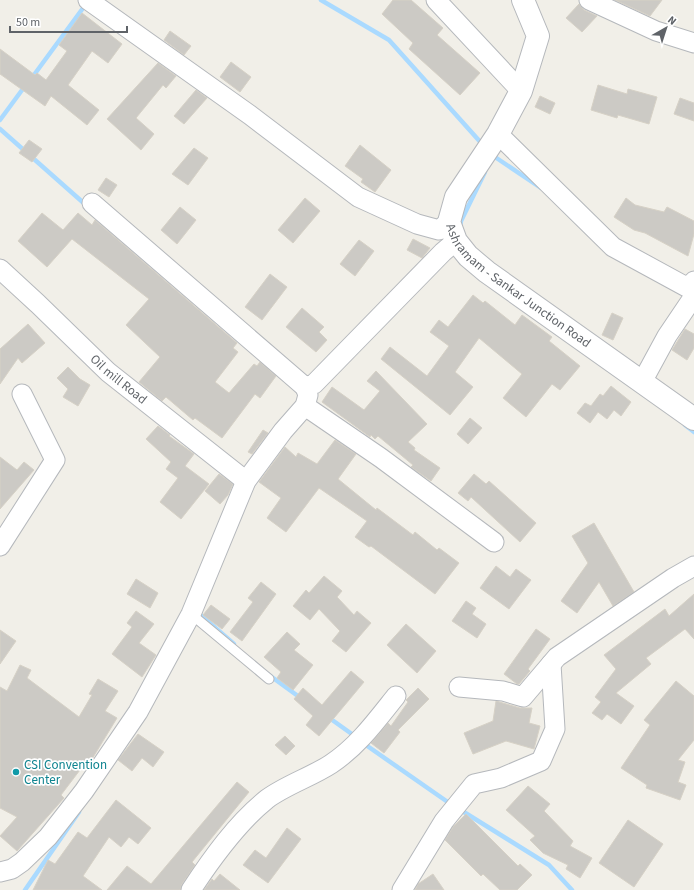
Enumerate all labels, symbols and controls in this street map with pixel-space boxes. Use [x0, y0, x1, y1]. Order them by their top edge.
scale bar [10, 8, 127, 34]
north arrow [646, 8, 686, 48]
text: N [664, 12, 680, 29]
text: 50 m [16, 14, 40, 31]
street label: Ashramam - Sankar Junction Road [441, 221, 594, 352]
street label: Oil mill Road [86, 350, 151, 408]
place label: CSI Convention Center [24, 756, 107, 789]
marker: CSI Convention Center [11, 767, 21, 777]

